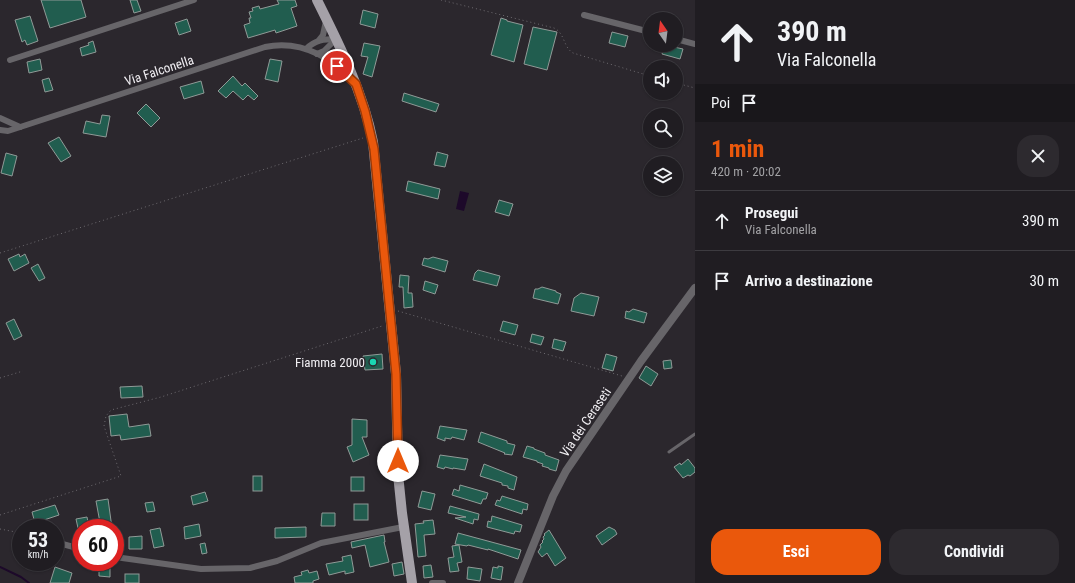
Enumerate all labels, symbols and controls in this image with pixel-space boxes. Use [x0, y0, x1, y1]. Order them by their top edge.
north arrow [643, 12, 683, 52]
map controls [643, 12, 683, 196]
text: 390 m [777, 15, 847, 48]
icon: ahead [711, 16, 763, 68]
pin [320, 49, 354, 83]
text: Via Falconella [777, 49, 876, 70]
street label: Via Falconella [123, 52, 196, 89]
icon: arrive [326, 55, 348, 77]
button: sound [643, 60, 683, 100]
icon: arrive [738, 92, 760, 114]
text: Poi [711, 94, 730, 112]
button: search [643, 108, 683, 148]
text: 1 min [711, 135, 764, 163]
button: close [1017, 135, 1059, 177]
button: layers [643, 156, 683, 196]
text: 420 m · 20:02 [711, 164, 781, 179]
text: Prosegui [745, 204, 798, 222]
icon: ahead [711, 210, 733, 232]
text: 390 m [1022, 212, 1059, 230]
text: Via Falconella [745, 222, 817, 237]
icon: arrive [711, 270, 733, 292]
text: Arrivo a destinazione [745, 272, 873, 290]
text: 30 m [1029, 272, 1059, 290]
place label: Fiamma 2000 [295, 355, 365, 370]
marker: Fiamma 2000 [368, 357, 378, 367]
street label: Via dei Ceraseti [557, 385, 614, 460]
position arrow [377, 440, 419, 482]
speed limit sign: 60 [72, 519, 124, 571]
text: 53 [28, 528, 48, 552]
button: Esci [711, 529, 881, 575]
button: Condividi [889, 529, 1059, 575]
text: km/h [28, 549, 48, 560]

